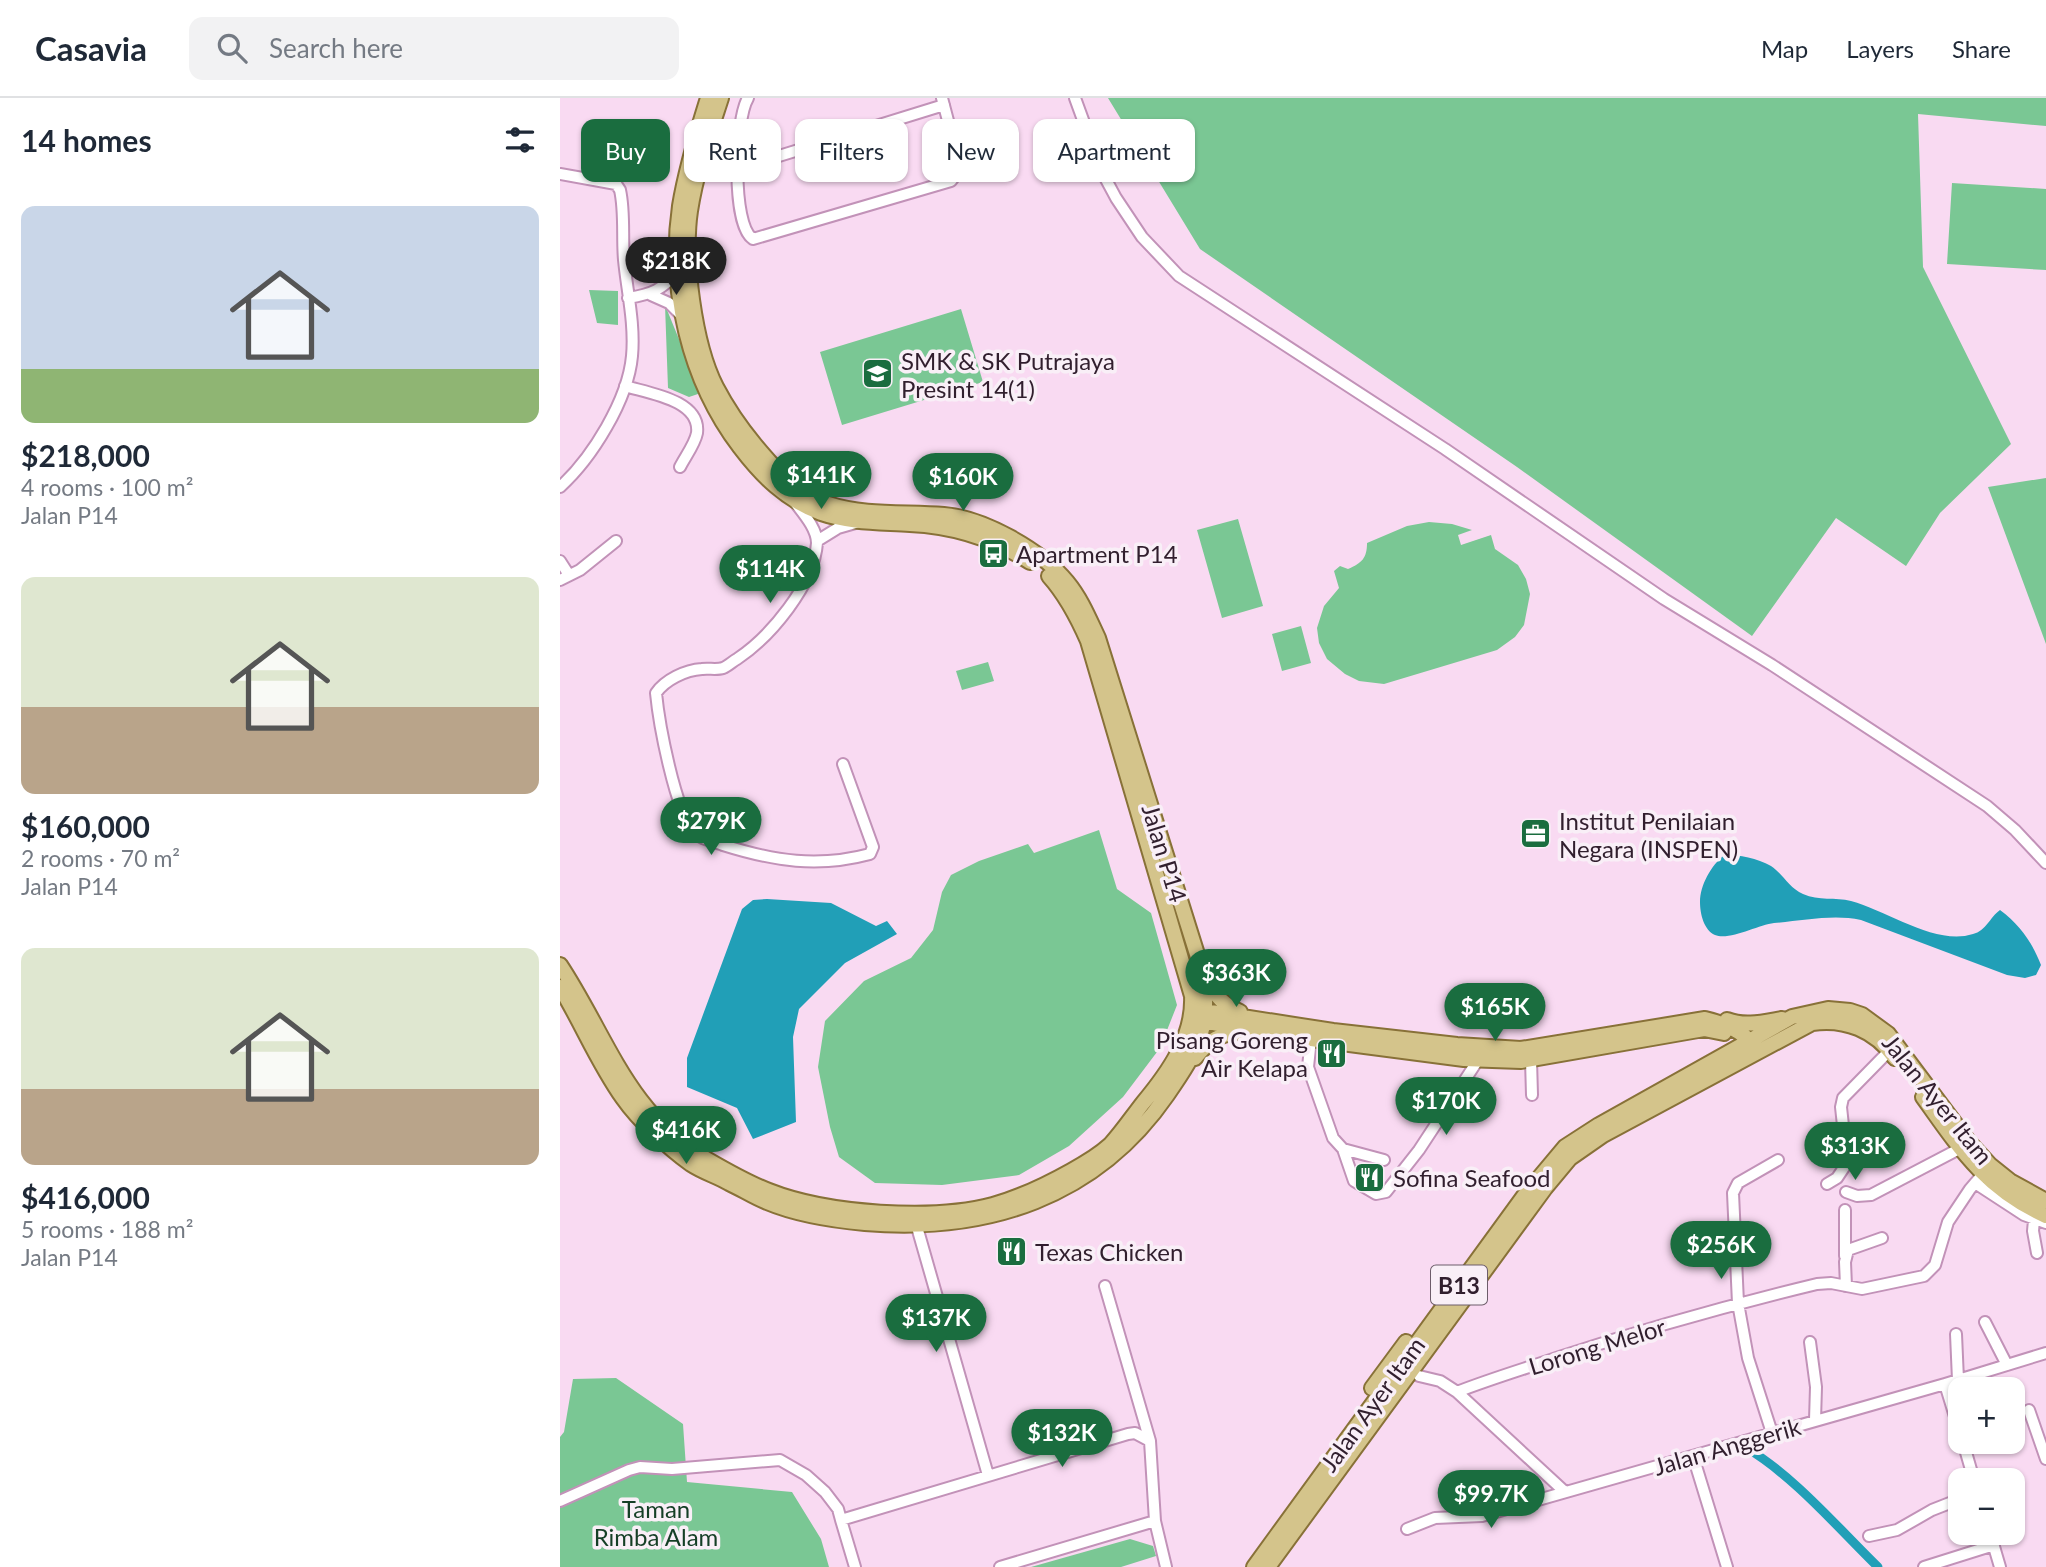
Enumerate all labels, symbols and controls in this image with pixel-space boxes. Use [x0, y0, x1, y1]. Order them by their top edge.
search box [189, 17, 679, 80]
text: Casavia [35, 28, 147, 68]
icon: search [213, 29, 251, 67]
text: Search here [269, 32, 403, 64]
text: Map [1761, 34, 1808, 63]
text: Layers [1846, 34, 1914, 63]
text: Share [1952, 34, 2011, 63]
chip: Buy [581, 119, 670, 182]
chip: Rent [684, 119, 781, 182]
chip: Filters [795, 119, 908, 182]
chip: New [922, 119, 1019, 182]
chip: Apartment [1033, 119, 1195, 182]
icon: filters [501, 121, 539, 159]
text: 14 homes [21, 122, 152, 158]
pin: $218K [627, 238, 725, 297]
text: $218K [641, 246, 711, 274]
icon: home [217, 252, 343, 378]
place label: SMK & SK Putrajaya Presint 14(1) [901, 346, 1115, 403]
school or university icon: SMK & SK Putrajaya Presint 14(1) [861, 357, 895, 391]
text: $218,000 [21, 437, 150, 473]
pin: $141K [772, 452, 870, 511]
pin: $160K [914, 454, 1012, 513]
text: $141K [786, 460, 856, 488]
text: $160K [928, 462, 998, 490]
text: 4 rooms · 100 m² [21, 473, 193, 501]
text: Jalan P14 [21, 501, 118, 529]
bus stop icon: Apartment P14 [976, 536, 1010, 570]
place label: Apartment P14 [1016, 539, 1178, 568]
pin: $114K [721, 546, 819, 605]
text: $114K [735, 554, 805, 582]
icon: home [217, 623, 343, 749]
pin: $279K [662, 798, 760, 857]
street label: Jalan P14 [1136, 800, 1194, 906]
text: $279K [676, 806, 746, 834]
place label: Institut Penilaian Negara (INSPEN) [1559, 806, 1738, 863]
text: $160,000 [21, 808, 150, 844]
office icon: Institut Penilaian Negara (INSPEN) [1519, 817, 1553, 851]
text: 2 rooms · 70 m² [21, 844, 180, 872]
text: Jalan P14 [21, 872, 118, 900]
pin: $363K [1187, 950, 1285, 1009]
text: $363K [1201, 958, 1271, 986]
pin: $165K [1446, 984, 1544, 1043]
text: $165K [1460, 992, 1530, 1020]
icon: home [217, 994, 343, 1120]
place label: Pisang Goreng Air Kelapa [1156, 1025, 1308, 1082]
street label: Jalan Ayer Itam [1877, 1028, 1999, 1170]
restaurant icon: Pisang Goreng Air Kelapa [1314, 1036, 1348, 1070]
pin: $170K [1397, 1077, 1495, 1137]
text: $170K [1411, 1086, 1481, 1114]
pin: $416K [637, 1107, 735, 1166]
text: $416K [651, 1115, 721, 1143]
pin: $313K [1806, 1122, 1904, 1182]
text: $313K [1820, 1131, 1890, 1159]
restaurant icon: Sofina Seafood [1353, 1160, 1387, 1194]
place label: Sofina Seafood [1393, 1163, 1551, 1192]
text: $416,000 [21, 1179, 150, 1215]
text: 5 rooms · 188 m² [21, 1215, 193, 1243]
pin: $256K [1672, 1222, 1770, 1281]
text: $256K [1686, 1230, 1756, 1258]
restaurant icon: Texas Chicken [995, 1234, 1029, 1268]
place label: Texas Chicken [1035, 1237, 1183, 1266]
text: Jalan P14 [21, 1243, 118, 1271]
road number: B13 [1431, 1266, 1487, 1304]
pin: $137K [887, 1294, 985, 1354]
text: $137K [901, 1303, 971, 1331]
street label: Lorong Melor [1525, 1311, 1669, 1381]
street label: Jalan Ayer Itam [1314, 1331, 1430, 1477]
map controls [1948, 1377, 2025, 1545]
button: + [1948, 1377, 2025, 1454]
pin: $132K [1013, 1410, 1111, 1469]
street label: Jalan Anggerik [1650, 1411, 1805, 1481]
text: $132K [1027, 1418, 1097, 1446]
button: − [1948, 1468, 2025, 1545]
pin: $99.7K [1434, 1470, 1548, 1530]
text: $99.7K [1454, 1479, 1528, 1507]
park label: Taman Rimba Alam [594, 1494, 718, 1551]

